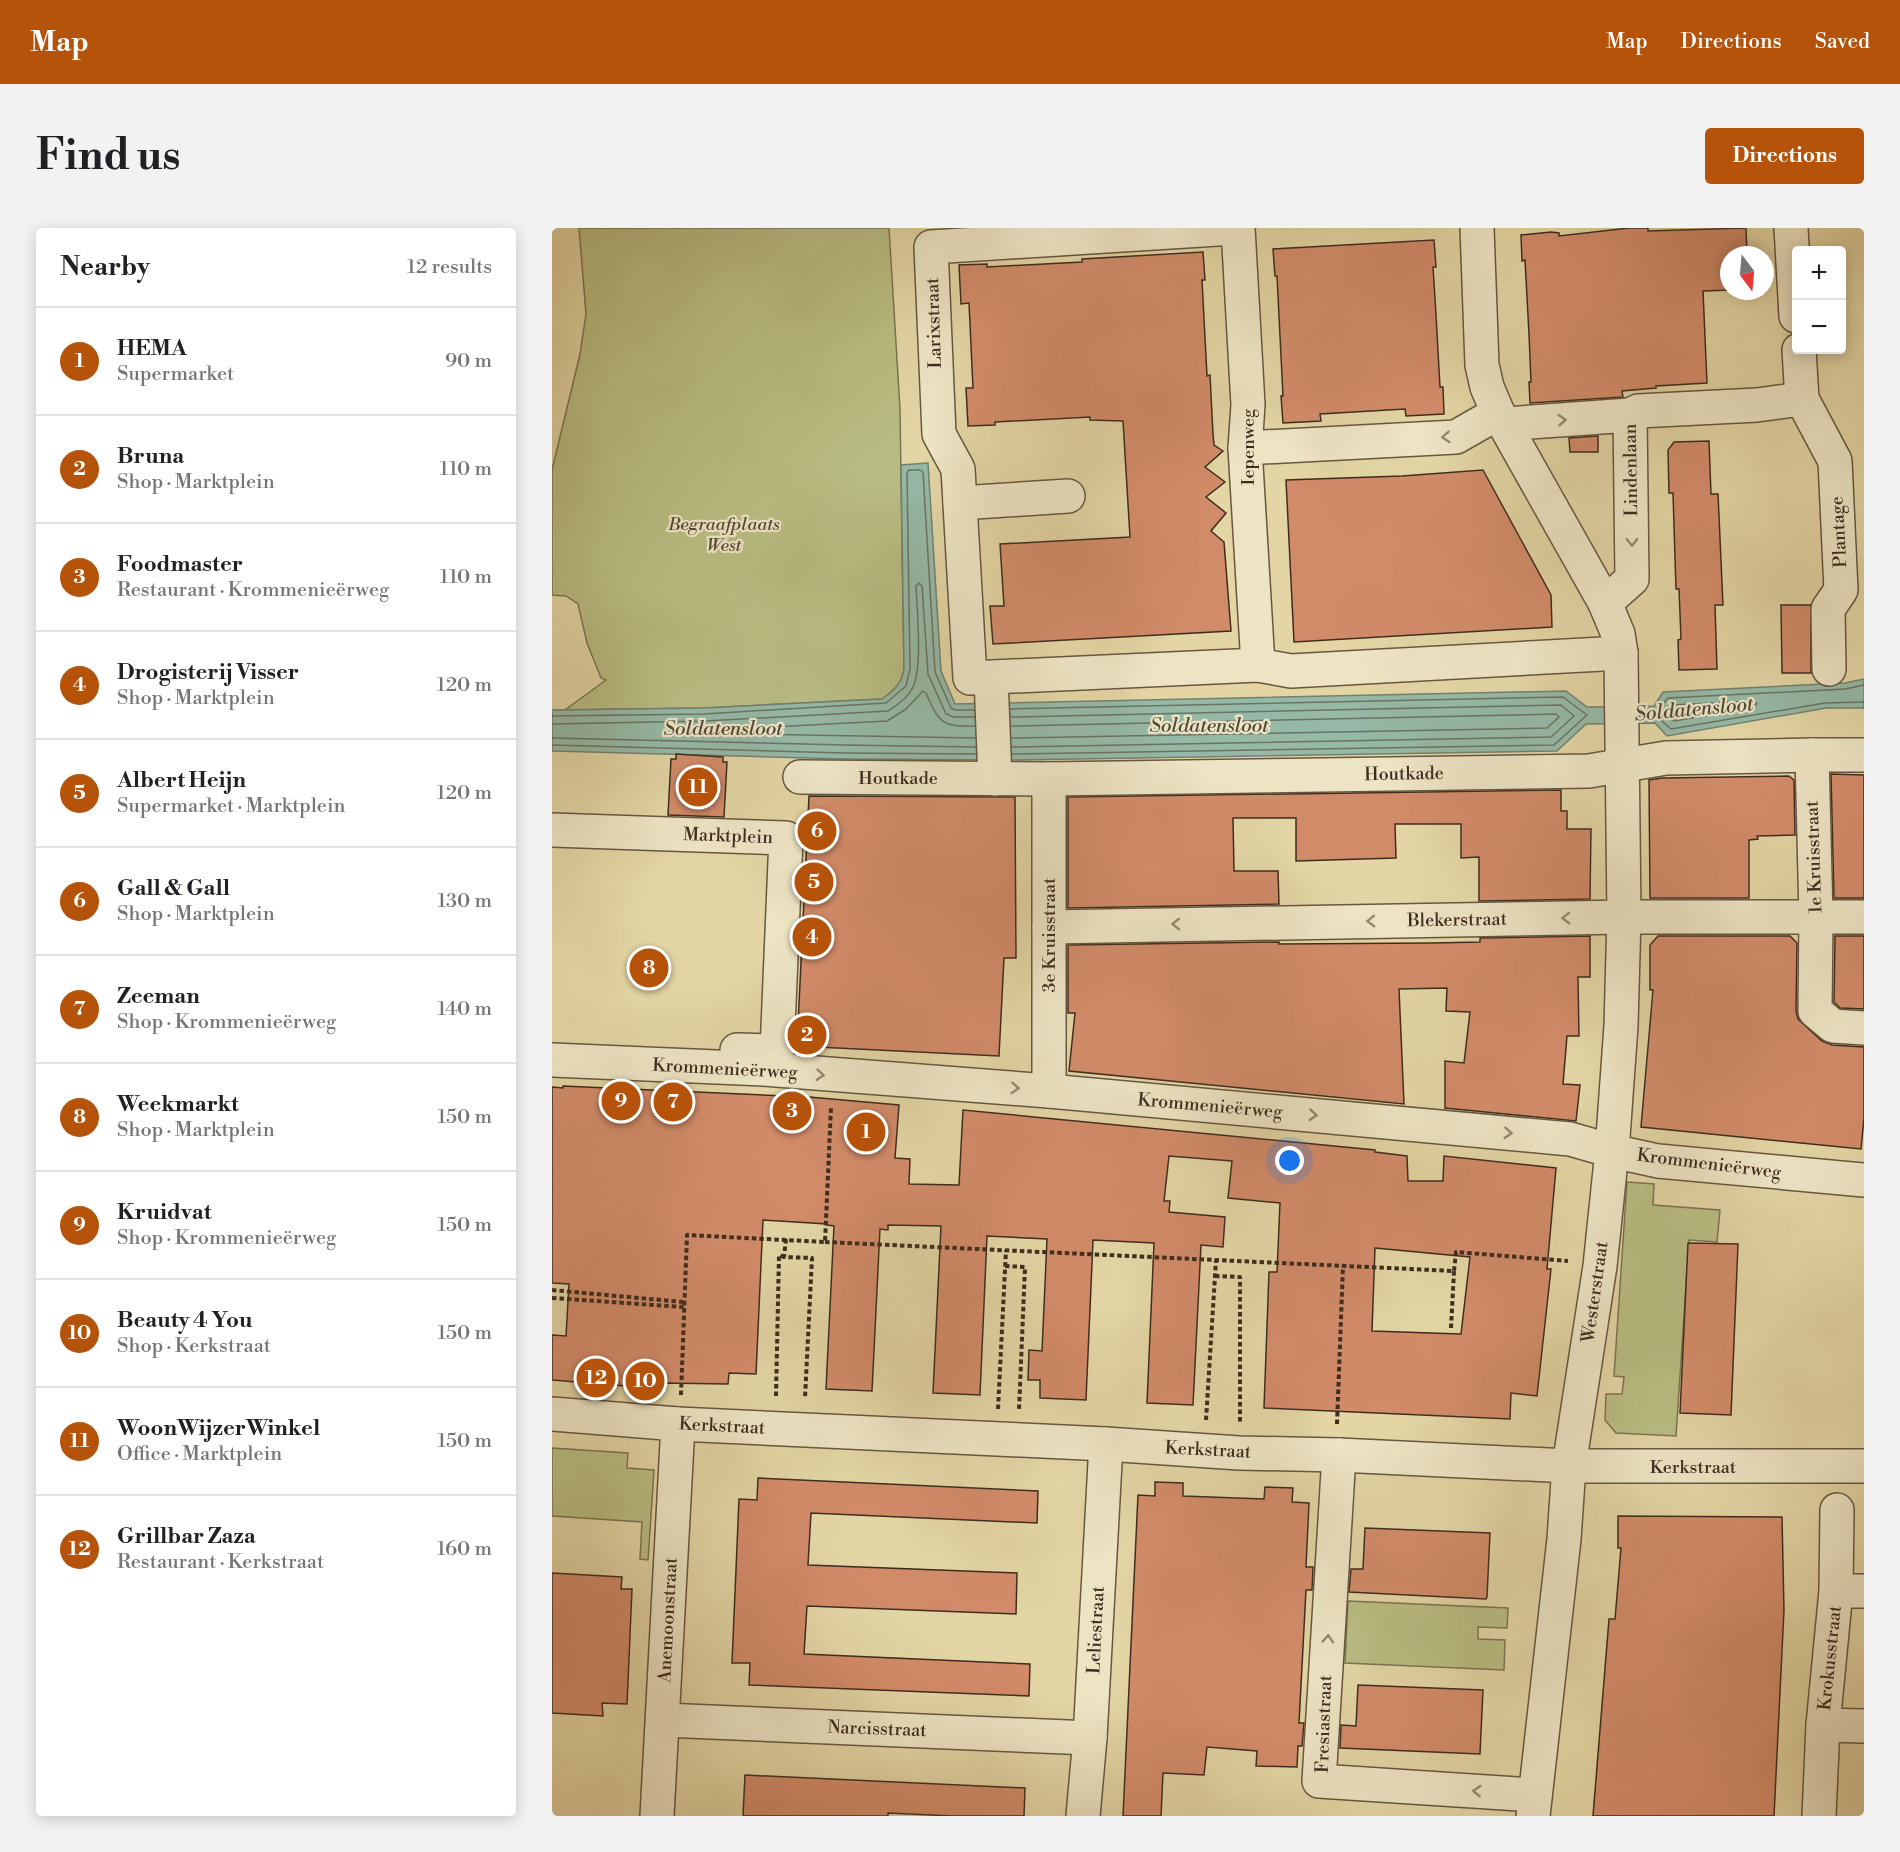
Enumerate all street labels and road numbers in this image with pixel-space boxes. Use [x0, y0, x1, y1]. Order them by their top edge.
street label: Larixstraat [921, 277, 947, 369]
street label: Iepenweg [1237, 408, 1260, 485]
street label: Lindenlaan [1619, 423, 1643, 517]
street label: Plantage [1826, 496, 1852, 568]
street label: Houtkade [1364, 762, 1444, 786]
street label: Houtkade [858, 767, 938, 790]
street label: 1e Kruisstraat [1801, 800, 1827, 914]
street label: Marktplein [683, 823, 774, 849]
street label: 3e Kruisstraat [1038, 877, 1061, 992]
street label: Blekerstraat [1406, 908, 1508, 932]
street label: Krommenieërweg [652, 1054, 799, 1084]
street label: Krommenieërweg [1137, 1088, 1284, 1124]
street label: Krommenieërweg [1635, 1144, 1783, 1184]
street label: Westerstraat [1576, 1239, 1614, 1345]
street label: Kerkstraat [678, 1412, 766, 1440]
street label: Kerkstraat [1164, 1436, 1252, 1464]
street label: Kerkstraat [1650, 1456, 1737, 1479]
street label: Anemoonstraat [653, 1556, 683, 1684]
street label: Leliestraat [1082, 1585, 1110, 1675]
street label: Krokusstraat [1813, 1604, 1847, 1712]
street label: Fresiastraat [1311, 1674, 1337, 1773]
street label: Narcisstraat [827, 1716, 928, 1742]

